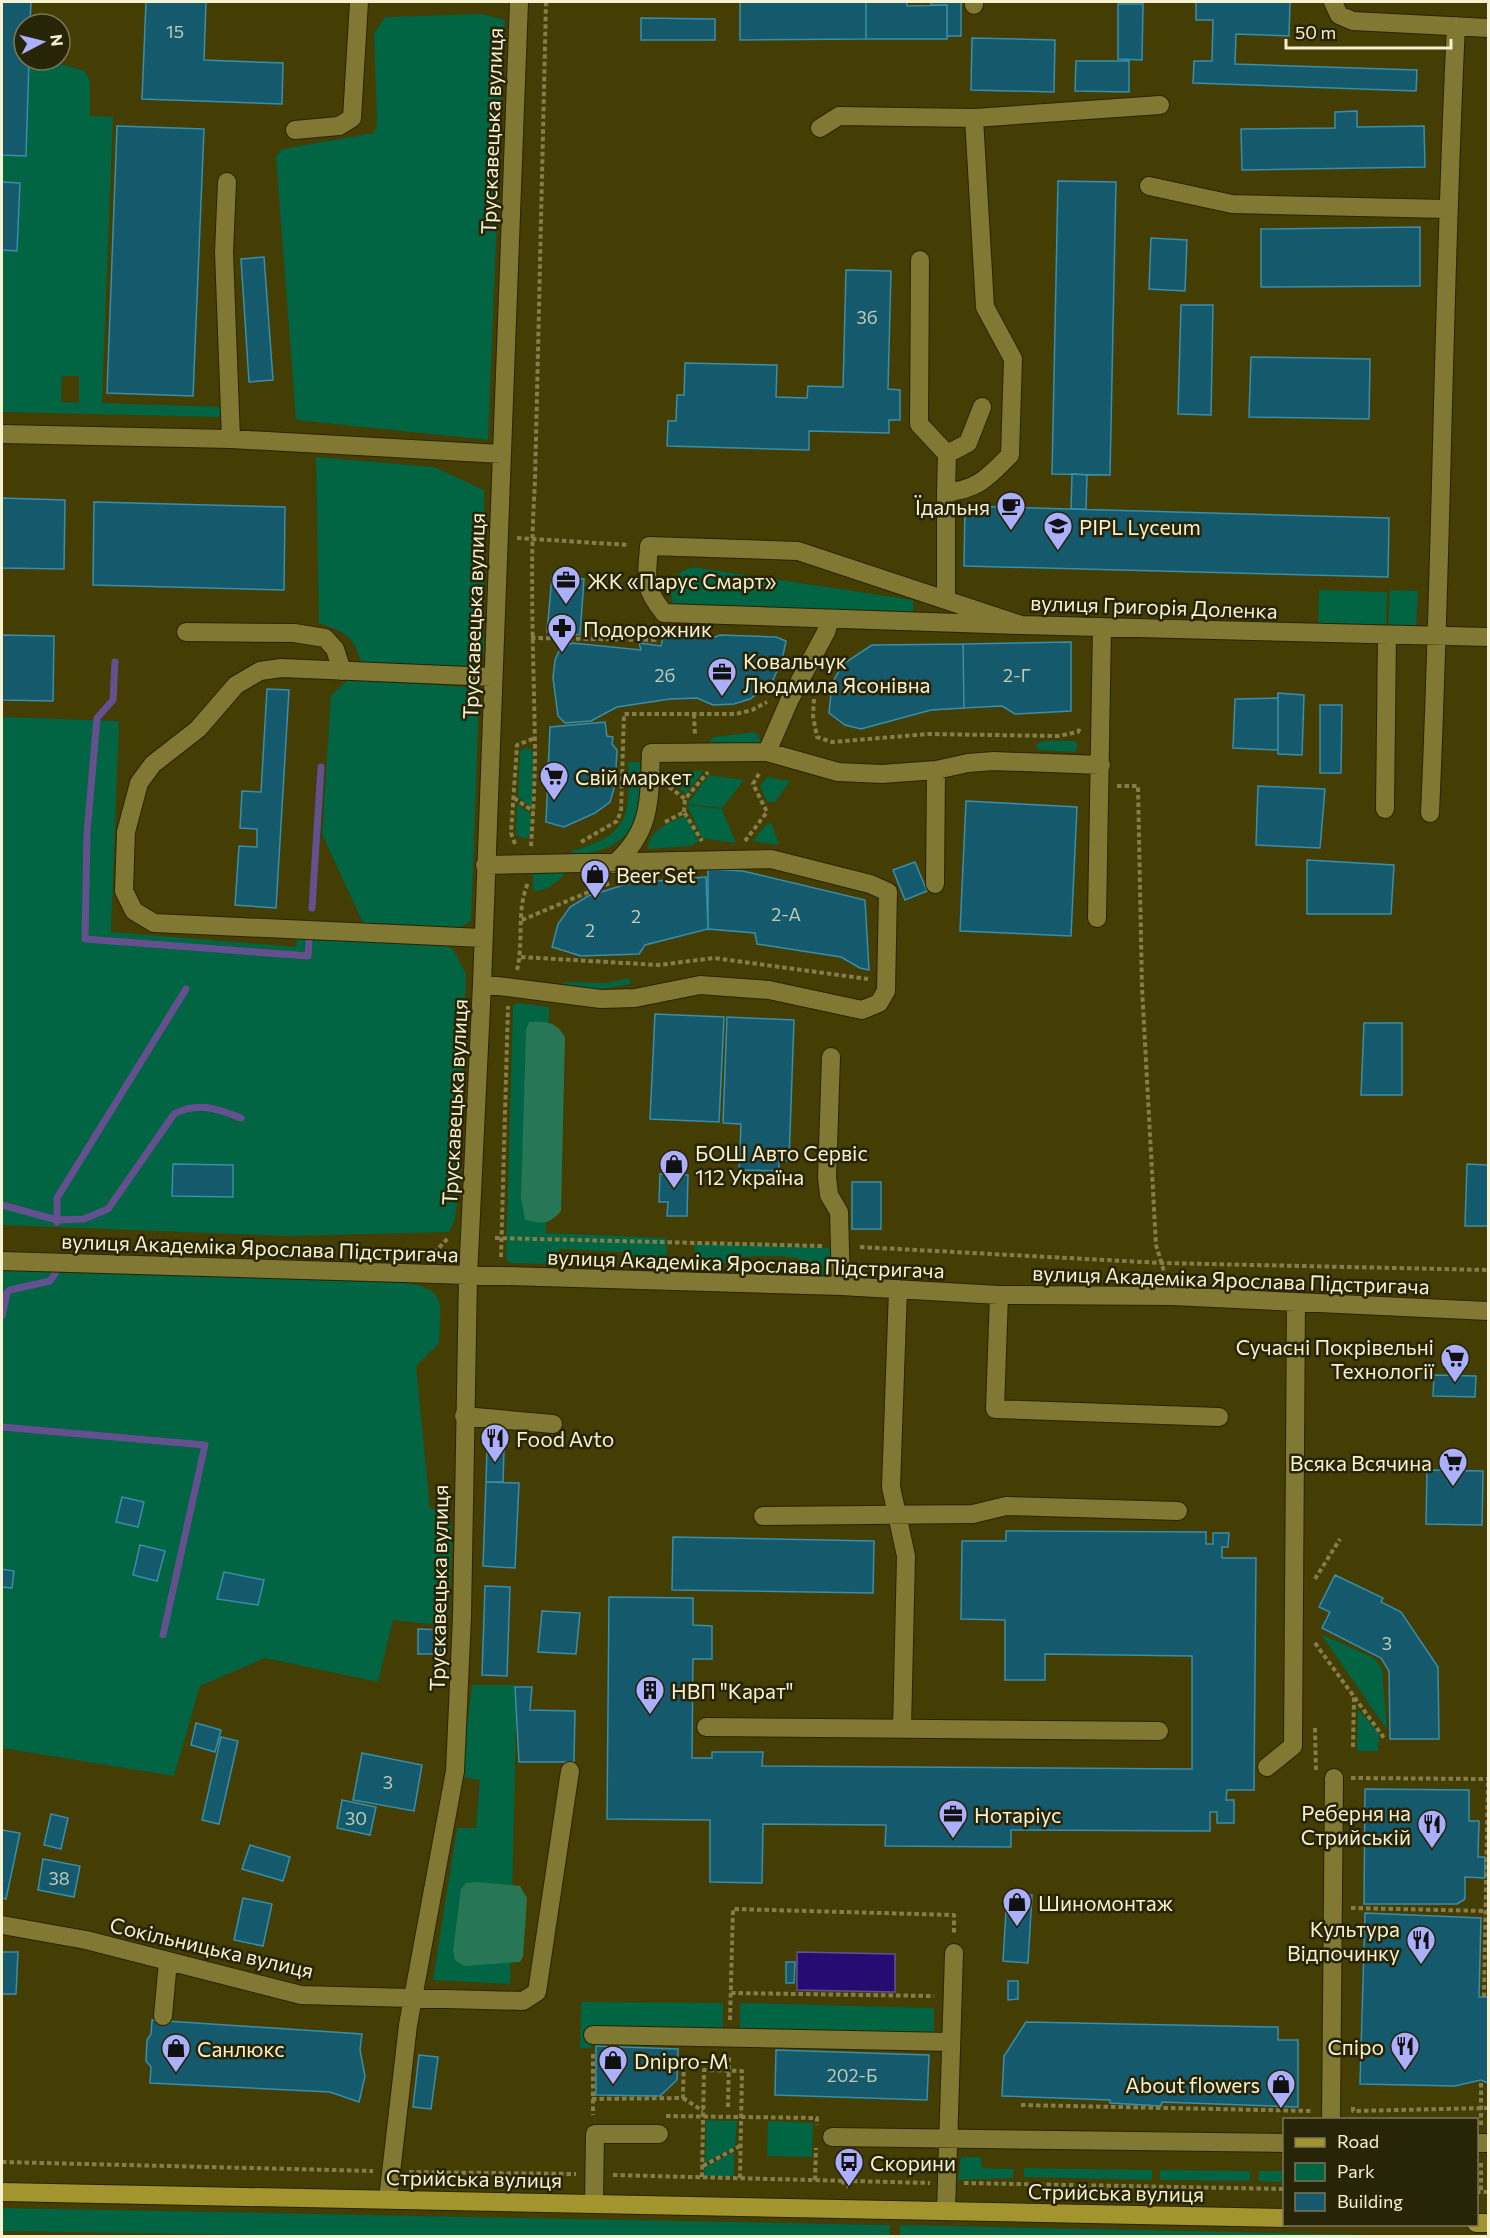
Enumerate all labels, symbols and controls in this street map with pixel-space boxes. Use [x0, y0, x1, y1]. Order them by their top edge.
north arrow [12, 12, 72, 72]
scale bar [1286, 12, 1451, 50]
house number: 15 [166, 20, 184, 42]
text: 50 m [1295, 21, 1336, 43]
street label: Трускавецька вулиця [475, 27, 507, 235]
text: N [47, 33, 68, 47]
house number: 3б [856, 306, 878, 328]
cafe icon: Їдальня [995, 490, 1027, 532]
place label: Їдальня [914, 494, 990, 519]
school or university icon: PIPL Lyceum [1042, 510, 1074, 552]
street label: Трускавецька вулиця [457, 512, 489, 720]
place label: PIPL Lyceum [1079, 514, 1201, 539]
office icon: ЖК «Парус Смарт» [550, 564, 582, 606]
place label: ЖК «Парус Смарт» [587, 568, 776, 593]
street label: вулиця Григорія Доленка [1030, 589, 1278, 623]
pharmacy icon: Подорожник [546, 612, 578, 654]
place label: Подорожник [583, 616, 712, 641]
place label: Ковальчук Людмила Ясонівна [743, 648, 930, 697]
office icon: Ковальчук Людмила Ясонівна [706, 656, 738, 698]
house number: 2б [655, 664, 676, 686]
house number: 2-Г [1003, 664, 1031, 686]
supermarket icon: Свiй маркет [538, 760, 570, 802]
place label: Свiй маркет [575, 764, 692, 789]
shop icon: Beer Set [579, 858, 611, 900]
place label: Beer Set [616, 862, 696, 887]
house number: 2-А [771, 903, 801, 925]
house number: 2 [631, 905, 641, 927]
house number: 2 [585, 919, 595, 941]
street label: Трускавецька вулиця [436, 998, 472, 1206]
place label: БОШ Авто Сервіс 112 Україна [695, 1140, 868, 1189]
shop icon: БОШ Авто Сервіс 112 Україна [658, 1148, 690, 1190]
street label: вулиця Академіка Ярослава Підстригача [61, 1228, 459, 1266]
street label: вулиця Академіка Ярослава Підстригача [547, 1244, 945, 1282]
street label: вулиця Академіка Ярослава Підстригача [1032, 1260, 1430, 1298]
place label: Сучасні Покрівельні Технології [1236, 1334, 1435, 1383]
supermarket icon: Сучасні Покрівельні Технології [1439, 1342, 1471, 1384]
restaurant icon: Food Avto [479, 1422, 511, 1464]
place label: Food Avto [516, 1426, 614, 1451]
supermarket icon: Всяка Всячина [1437, 1446, 1469, 1488]
place label: Всяка Всячина [1290, 1450, 1432, 1475]
street label: Трускавецька вулиця [424, 1484, 452, 1692]
house number: 3 [1382, 1632, 1392, 1654]
building icon: НВП "Карат" [634, 1674, 666, 1716]
place label: НВП "Карат" [671, 1678, 794, 1703]
house number: 3 [383, 1771, 393, 1793]
office icon: Нотаріус [937, 1798, 969, 1840]
place label: Реберня на Стрийській [1301, 1800, 1411, 1849]
place label: Нотаріус [974, 1802, 1061, 1827]
house number: 30 [345, 1807, 367, 1829]
restaurant icon: Реберня на Стрийській [1416, 1808, 1448, 1850]
house number: 38 [48, 1867, 70, 1889]
shop icon: Шиномонтаж [1001, 1886, 1033, 1928]
place label: Шиномонтаж [1038, 1890, 1174, 1915]
street label: Сокільницька вулиця [108, 1911, 316, 1983]
place label: Культура Відпочинку [1287, 1916, 1400, 1965]
restaurant icon: Культура Відпочинку [1405, 1924, 1437, 1966]
restaurant icon: Спіро [1389, 2030, 1421, 2072]
shop icon: Санлюкс [160, 2032, 192, 2074]
place label: Спіро [1327, 2034, 1384, 2059]
place label: Санлюкс [197, 2036, 285, 2061]
shop icon: Dnipro-M [597, 2044, 629, 2086]
place label: Dnipro-M [634, 2048, 729, 2073]
house number: 202-Б [827, 2064, 877, 2086]
shop icon: About flowers [1265, 2068, 1297, 2110]
place label: About flowers [1125, 2072, 1260, 2097]
legend [1283, 2118, 1478, 2226]
text: Road [1337, 2130, 1379, 2152]
bus stop icon: Скорини [833, 2146, 865, 2188]
place label: Скорини [870, 2150, 956, 2175]
text: Park [1337, 2160, 1375, 2182]
street label: Стрийська вулиця [386, 2164, 562, 2192]
street label: Стрийська вулиця [1028, 2178, 1204, 2206]
text: Building [1337, 2190, 1403, 2212]

